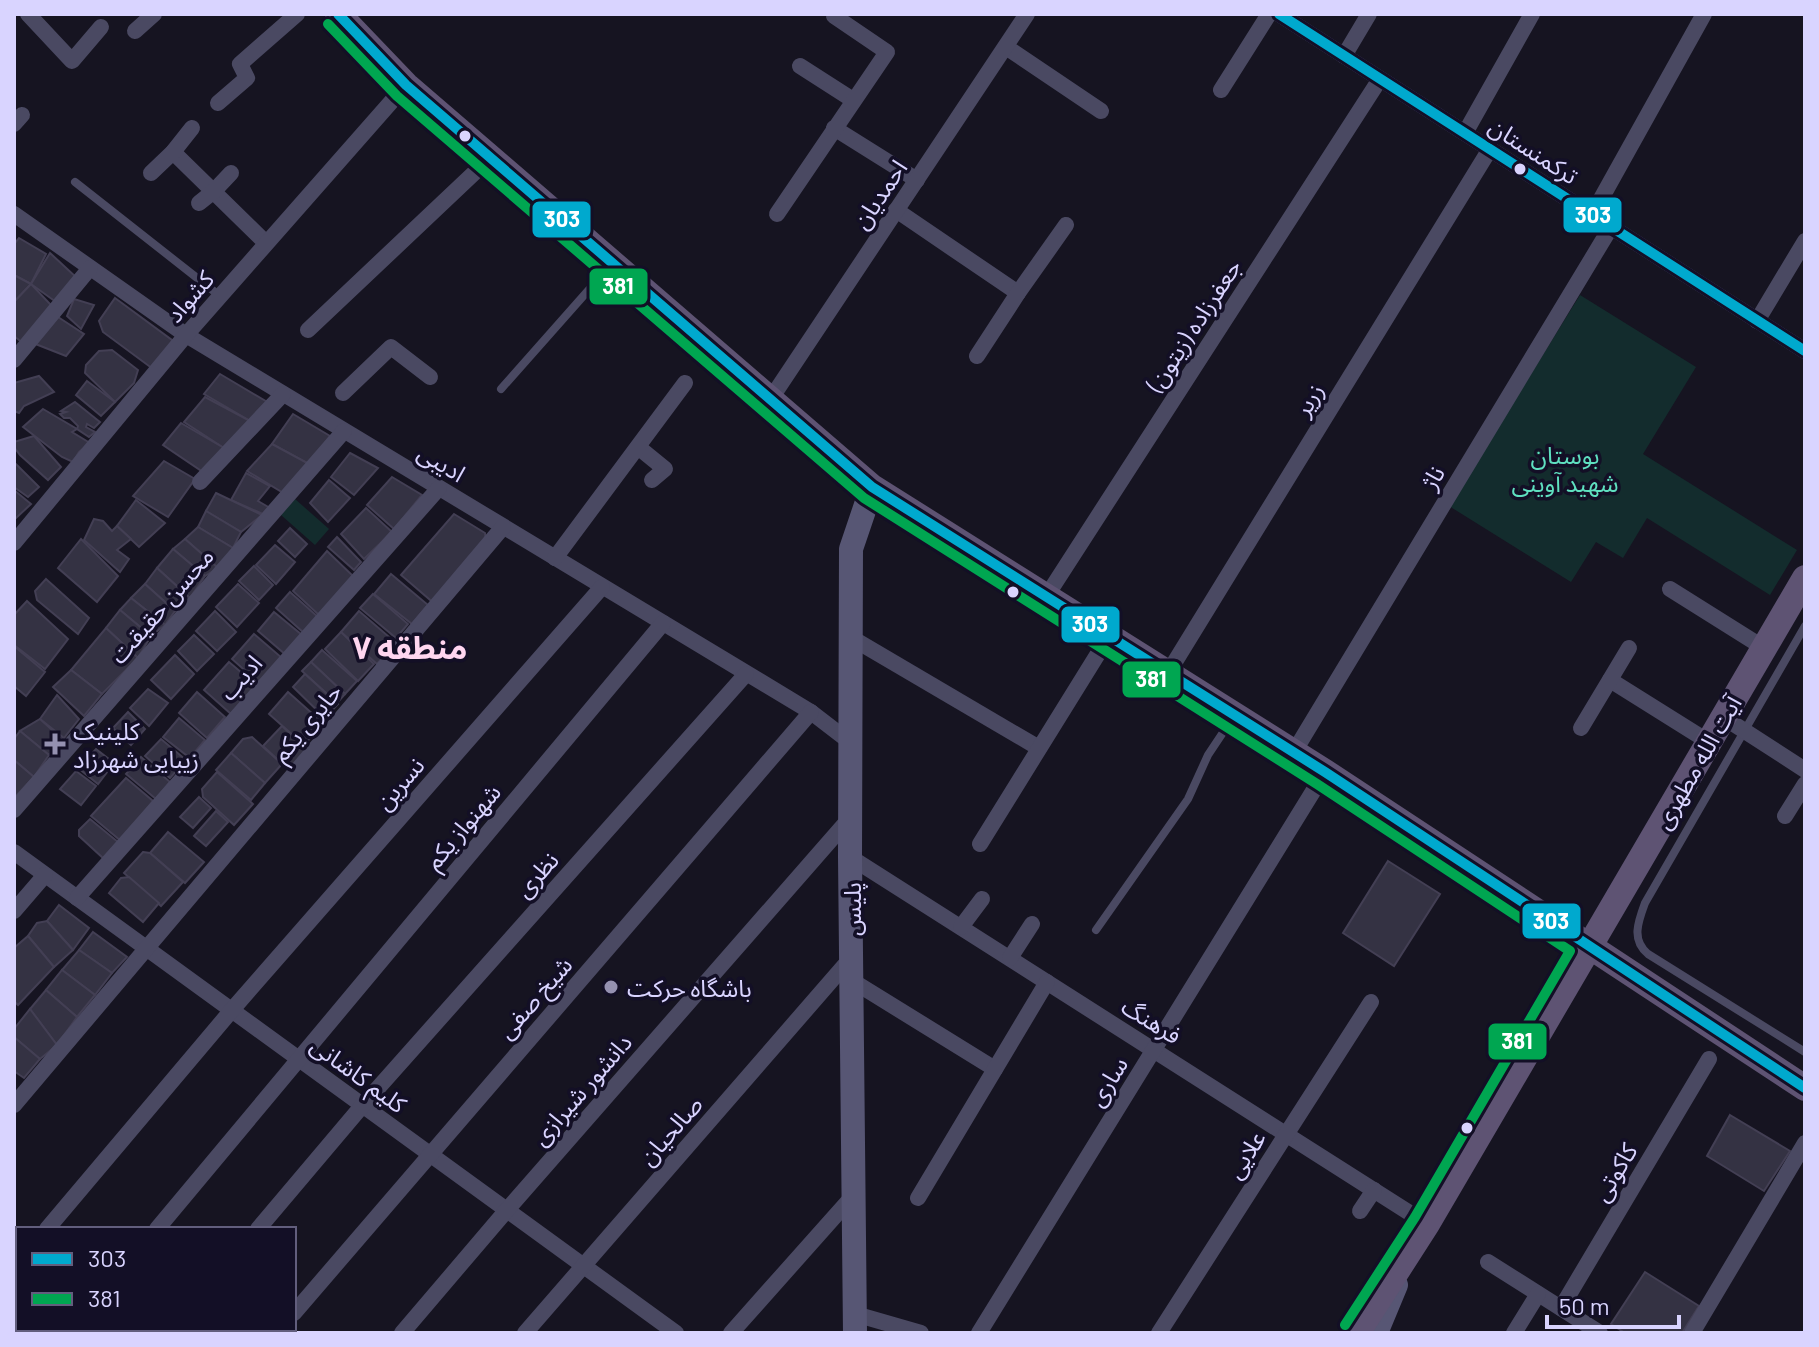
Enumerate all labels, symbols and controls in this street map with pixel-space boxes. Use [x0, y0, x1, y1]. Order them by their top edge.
street label: ترکمنستان [1483, 110, 1584, 190]
unlabelled marker [457, 128, 473, 144]
street label: احمدیان [845, 154, 913, 235]
unlabelled marker [1512, 161, 1528, 177]
line badge: 303 [1562, 196, 1623, 234]
line badge: 303 [531, 200, 592, 239]
text: 303 [1575, 201, 1611, 227]
text: 303 [544, 205, 580, 231]
street label: جعفرزاده (زیتون) [1139, 253, 1248, 398]
street label: کشواد [159, 263, 221, 328]
line badge: 381 [588, 267, 649, 306]
text: 381 [602, 272, 634, 298]
street label: زریر [1286, 377, 1330, 422]
street label: ادیبی [413, 437, 471, 487]
park label: بوستان شهید آوینی [1512, 440, 1618, 498]
street label: ناژ [1413, 460, 1451, 495]
street label: محسن حقیقت [103, 541, 219, 669]
unlabelled marker [1005, 584, 1021, 600]
line badge: 303 [1060, 605, 1121, 644]
text: 303 [1072, 610, 1108, 636]
district label: منطقه ۷ [353, 627, 467, 665]
street label: ادیب [212, 648, 268, 706]
line badge: 381 [1121, 660, 1182, 699]
text: 381 [1135, 665, 1167, 691]
street label: حایری یکم [265, 677, 350, 770]
street label: آیت الله مطهری [1647, 689, 1748, 834]
place label: کلینیک زیبایی شهرزاد [73, 716, 199, 774]
marker: کلینیک زیبایی شهرزاد [44, 733, 66, 755]
street label: نسرین [368, 751, 430, 816]
street label: شهنواز یکم [418, 777, 509, 877]
street label: نظری [508, 845, 565, 903]
street label: پلیس [837, 882, 868, 936]
line badge: 303 [1521, 902, 1582, 940]
text: 303 [1533, 907, 1569, 933]
street label: شیخ صفی [490, 950, 581, 1047]
place label: باشگاه حرکت [627, 973, 752, 1003]
marker: باشگاه حرکت [602, 978, 620, 996]
street label: فرهنگ [1116, 991, 1187, 1050]
line badge: 381 [1487, 1022, 1548, 1061]
street label: دانشور شیرازی [525, 1027, 638, 1151]
text: 381 [1501, 1027, 1533, 1053]
street label: کلیم کاشانی [303, 1030, 413, 1122]
street label: ساری [1081, 1051, 1134, 1112]
street label: صالحیان [632, 1089, 709, 1171]
unlabelled marker [1459, 1120, 1475, 1136]
street label: علایی [1219, 1125, 1271, 1183]
street label: کاکوتی [1585, 1137, 1644, 1207]
legend [16, 1227, 296, 1331]
text: 303 [88, 1243, 126, 1272]
scale bar [1547, 1279, 1679, 1329]
text: 381 [88, 1283, 121, 1312]
text: 50 m [1559, 1291, 1610, 1320]

